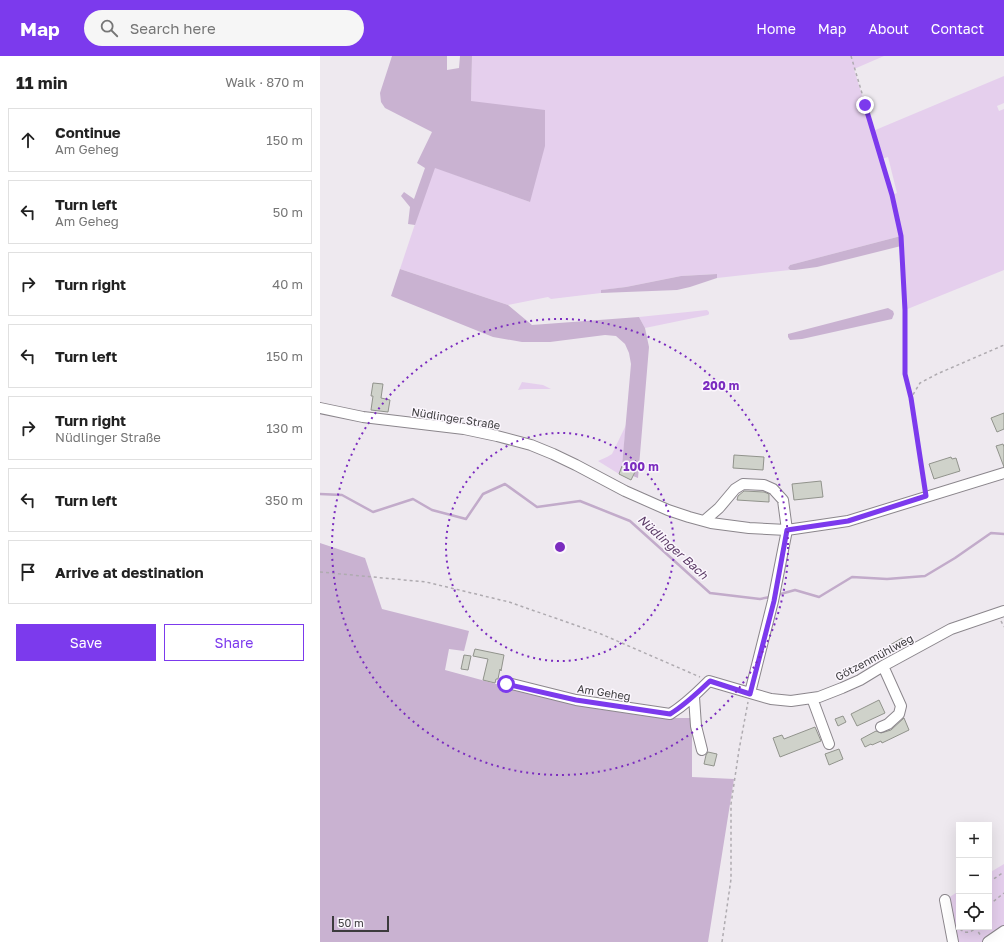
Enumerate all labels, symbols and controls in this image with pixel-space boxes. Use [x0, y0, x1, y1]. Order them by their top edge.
search box [84, 10, 364, 46]
text: Map [20, 17, 60, 40]
icon: search [98, 17, 120, 39]
text: Search here [130, 19, 216, 37]
text: Home [756, 20, 796, 37]
text: Map [818, 20, 846, 37]
text: About [868, 20, 909, 37]
text: Contact [931, 20, 984, 37]
text: 11 min [16, 72, 68, 93]
text: Walk · 870 m [225, 74, 304, 90]
route end [856, 96, 874, 114]
text: Continue [55, 123, 121, 141]
icon: ahead [17, 129, 39, 151]
text: 150 m [266, 132, 303, 148]
text: Am Geheg [55, 141, 119, 157]
text: Turn left [55, 195, 117, 213]
icon: left [17, 201, 39, 223]
text: 50 m [273, 204, 303, 220]
text: Am Geheg [55, 213, 119, 229]
icon: right [17, 273, 39, 295]
text: Turn right [55, 275, 126, 293]
text: 40 m [272, 276, 303, 292]
icon: left [17, 345, 39, 367]
text: Turn left [55, 347, 117, 365]
text: 150 m [266, 348, 303, 364]
text: 200 m [703, 378, 739, 393]
street label: Nüdlinger Straße [411, 405, 501, 431]
text: Turn right [55, 411, 126, 429]
icon: right [17, 417, 39, 439]
text: 130 m [266, 420, 303, 436]
text: Nüdlinger Straße [55, 429, 161, 445]
text: 100 m [623, 459, 659, 474]
icon: left [17, 489, 39, 511]
text: Turn left [55, 491, 117, 509]
text: 350 m [265, 492, 303, 508]
water label: Nüdlinger Bach [635, 512, 712, 583]
centre of rings [553, 540, 567, 554]
icon: arrive [17, 561, 39, 583]
text: Arrive at destination [55, 563, 204, 581]
button: Save [16, 624, 156, 661]
button: Share [164, 624, 304, 661]
street label: Götzenmühlweg [833, 631, 915, 683]
route start [497, 675, 515, 693]
street label: Am Geheg [576, 681, 632, 703]
map controls [956, 822, 992, 930]
button: + [956, 822, 992, 858]
button: − [956, 858, 992, 894]
button: locate [956, 894, 992, 930]
scale bar [332, 914, 389, 933]
text: 50 m [338, 916, 364, 929]

